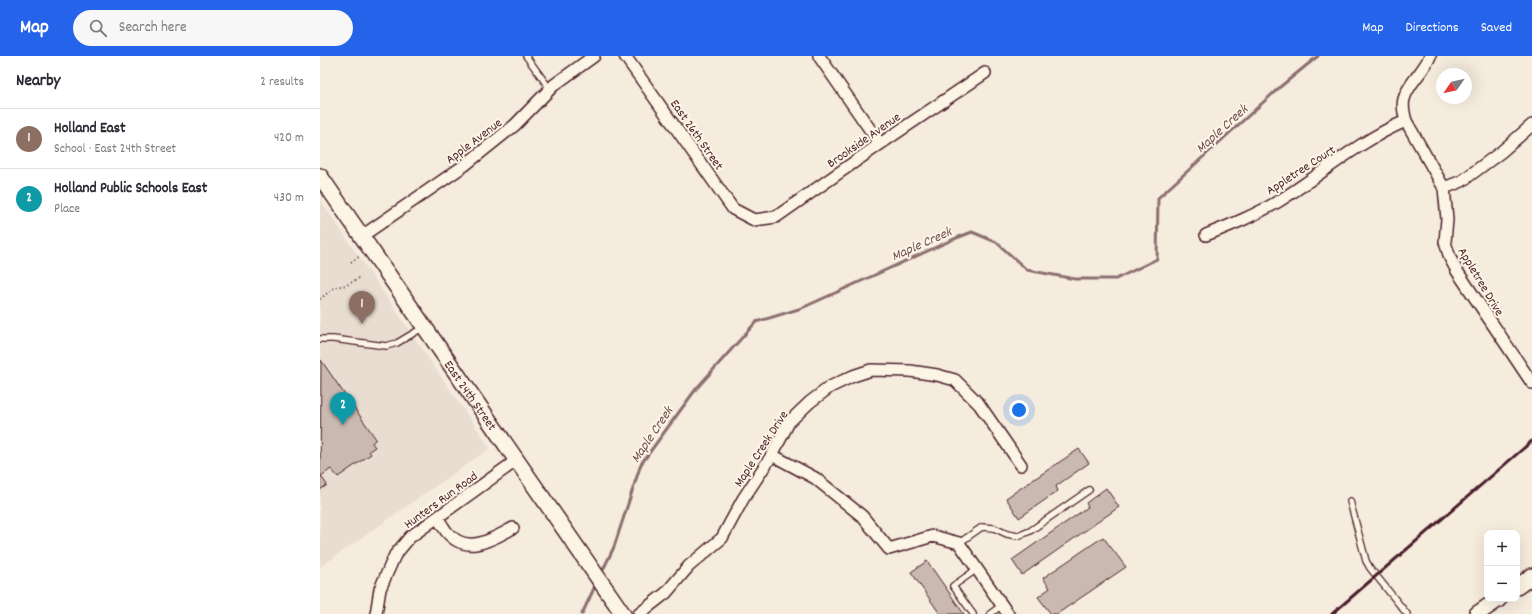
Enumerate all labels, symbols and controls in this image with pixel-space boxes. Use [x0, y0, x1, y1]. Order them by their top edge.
search box [73, 10, 353, 46]
text: Map [20, 15, 49, 42]
icon: search [87, 17, 109, 39]
text: Search here [119, 17, 187, 39]
text: Map [1362, 18, 1384, 38]
text: Directions [1406, 18, 1459, 38]
text: Saved [1481, 18, 1512, 38]
north arrow [1436, 68, 1472, 104]
text: Nearby [16, 70, 60, 94]
text: 2 results [260, 73, 304, 92]
street label: East 26th Street [664, 96, 728, 175]
water label: Maple Creek [1192, 100, 1254, 158]
street label: Brookside Avenue [824, 108, 905, 174]
street label: Apple Avenue [442, 114, 507, 170]
text: Holland East [54, 118, 126, 140]
text: 1 [28, 129, 30, 148]
text: 420 m [274, 129, 304, 148]
text: School · East 24th Street [54, 140, 176, 159]
street label: Appletree Court [1263, 141, 1340, 201]
text: Holland Public Schools East [54, 178, 207, 200]
text: 2 [26, 189, 32, 208]
text: 430 m [274, 189, 304, 208]
text: Place [54, 200, 80, 219]
water label: Maple Creek [888, 222, 956, 267]
street label: Appletree Drive [1452, 244, 1508, 320]
pin: 1 [349, 291, 375, 324]
street label: East 24th Street [438, 357, 500, 435]
pin: 2 [330, 392, 356, 425]
your location [1009, 400, 1029, 420]
water label: Maple Creek [626, 402, 680, 467]
street label: Maple Creek Drive [730, 407, 794, 491]
street label: Hunters Run Road [401, 468, 482, 534]
map controls [1484, 530, 1520, 602]
button: + [1484, 530, 1520, 566]
button: − [1484, 566, 1520, 602]

